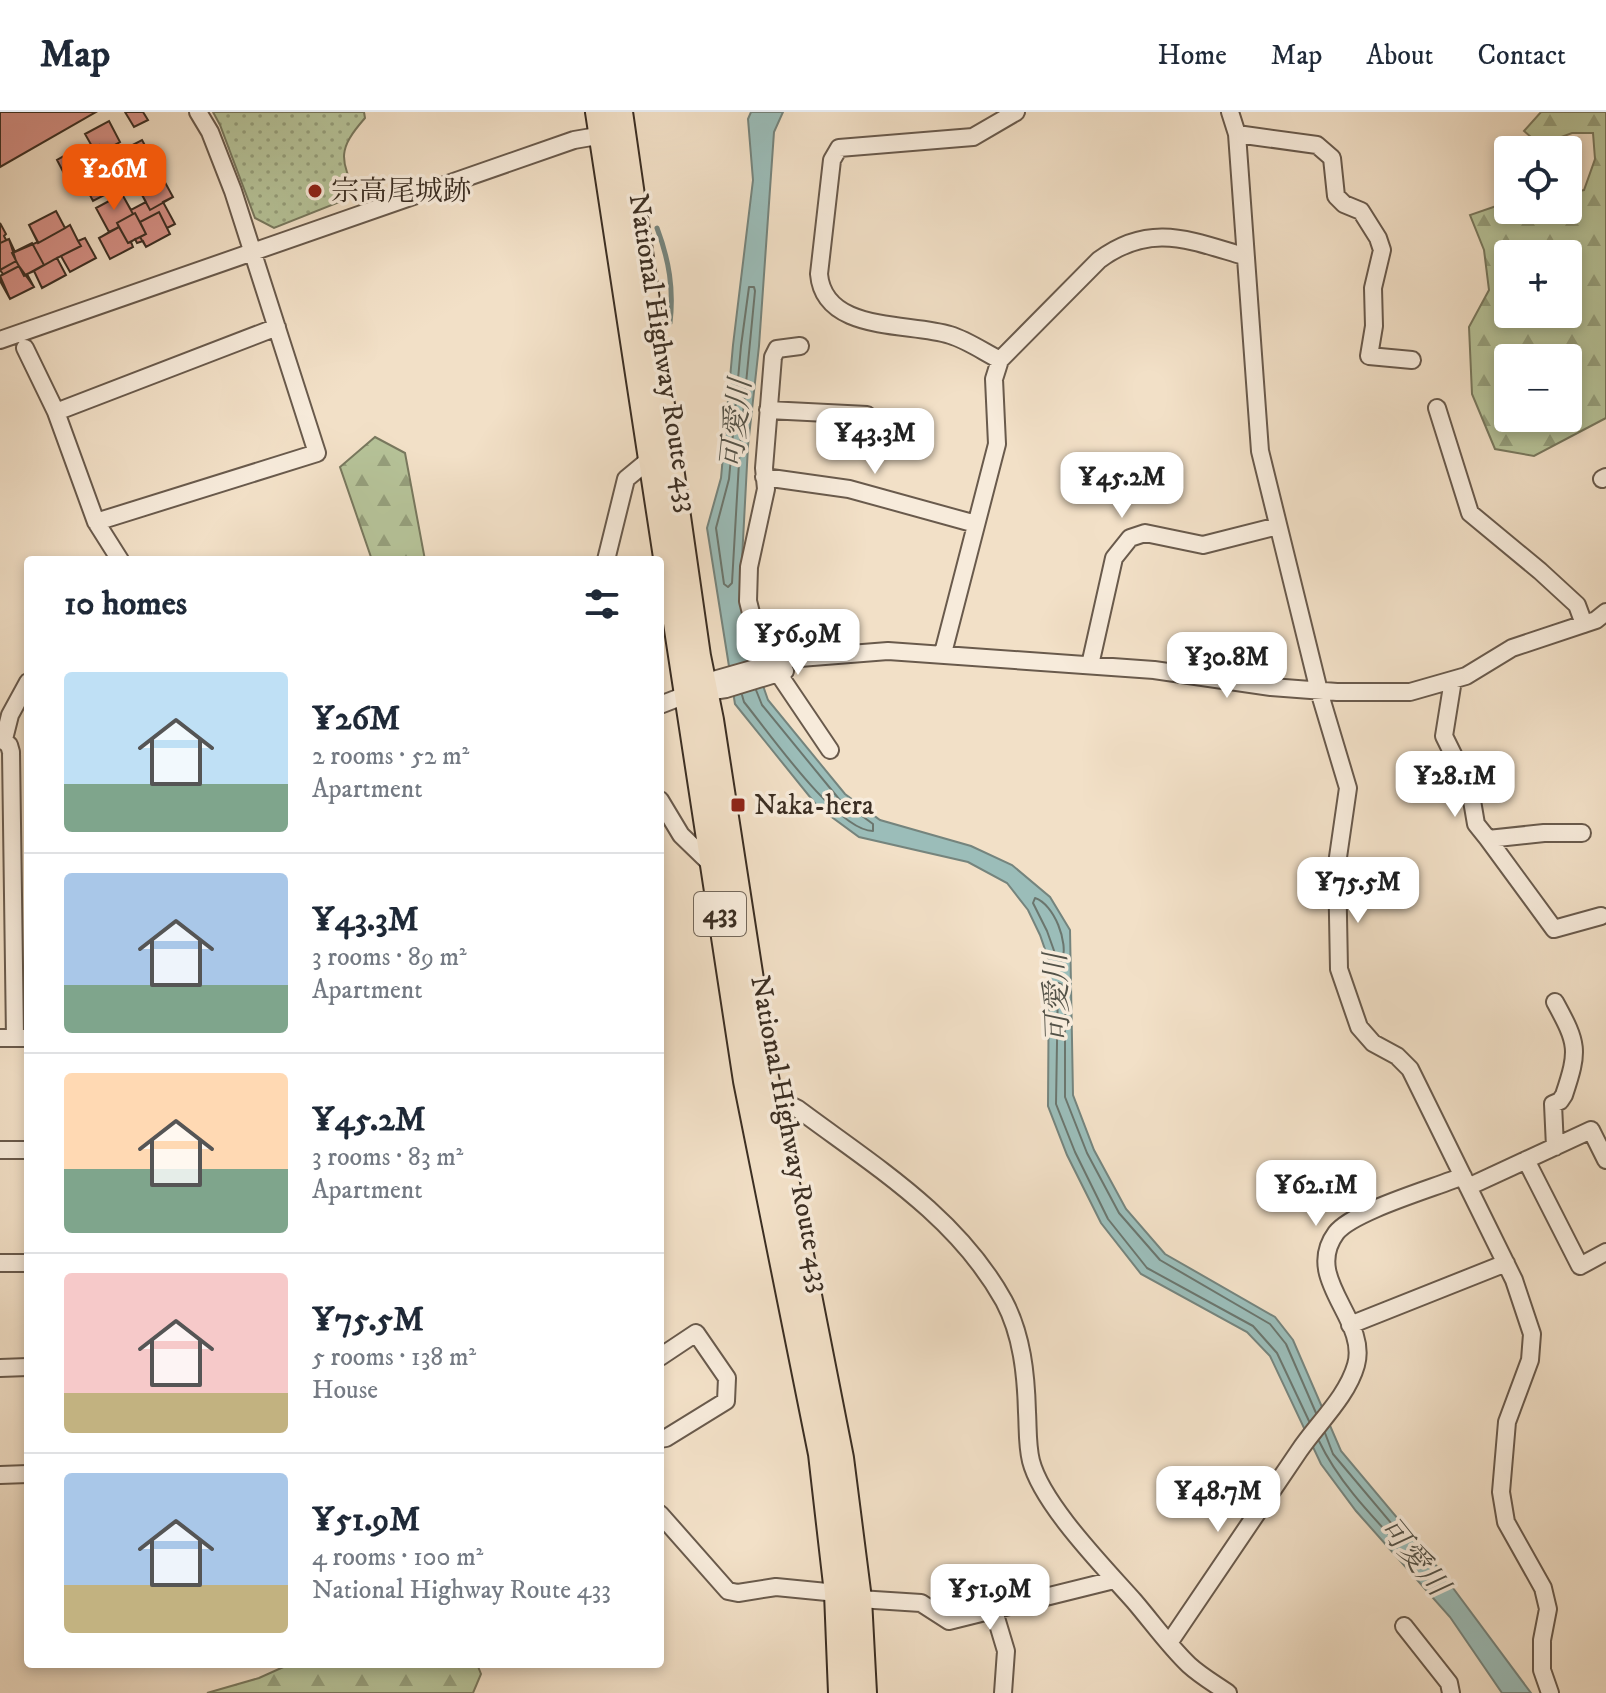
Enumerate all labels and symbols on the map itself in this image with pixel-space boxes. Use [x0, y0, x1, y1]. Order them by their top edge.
pin: ¥26M [67, 144, 161, 212]
place label: 宗高尾城跡 [331, 174, 471, 209]
marker: 宗高尾城跡 [306, 182, 324, 200]
street label: National Highway Route 433 [621, 191, 705, 515]
water label: 可愛川 [714, 374, 760, 471]
pin: ¥43.3M [810, 408, 940, 476]
pin: ¥45.2M [1057, 452, 1187, 520]
pin: ¥56.9M [733, 609, 863, 677]
pin: ¥30.8M [1162, 632, 1292, 700]
pin: ¥28.1M [1390, 751, 1520, 819]
place label: Naka-hera [754, 788, 874, 823]
marker: Naka-hera [729, 796, 747, 814]
pin: ¥75.5M [1293, 857, 1423, 925]
road number: 433 [694, 892, 746, 936]
water label: 可愛川 [1038, 949, 1078, 1044]
street label: National Highway Route 433 [742, 973, 838, 1295]
pin: ¥62.1M [1251, 1160, 1381, 1228]
pin: ¥48.7M [1153, 1466, 1283, 1534]
water label: 可愛川 [1370, 1510, 1458, 1606]
pin: ¥51.9M [925, 1564, 1055, 1632]

